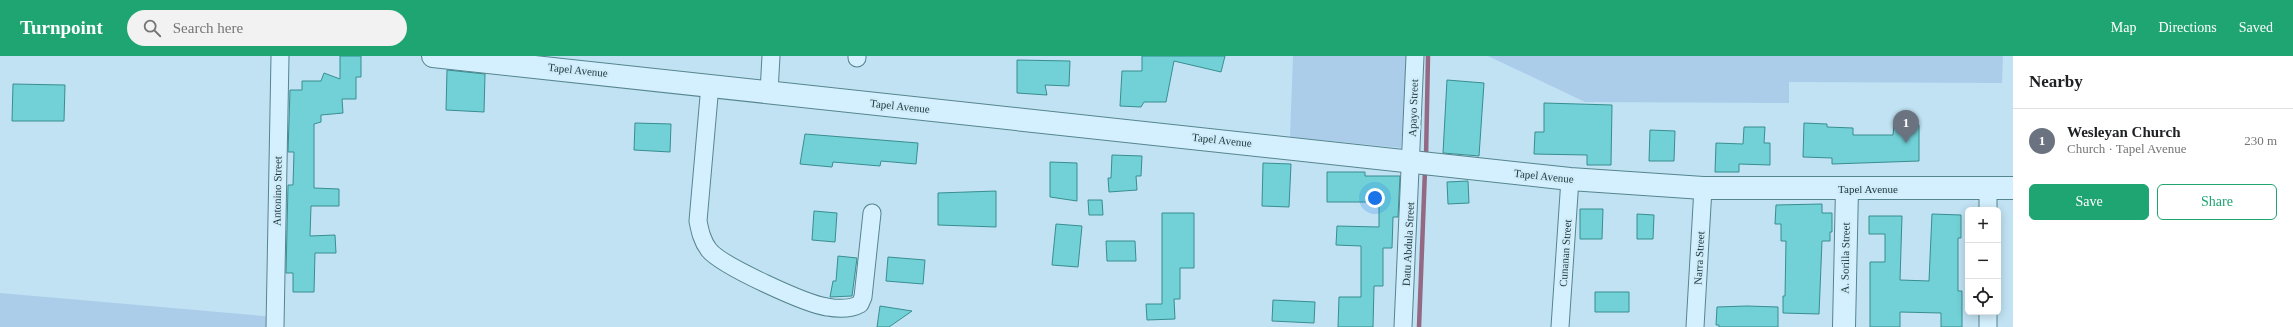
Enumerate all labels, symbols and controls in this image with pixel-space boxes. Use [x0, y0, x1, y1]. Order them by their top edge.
search box [127, 10, 407, 46]
text: Turnpoint [20, 17, 103, 38]
icon: search [141, 17, 163, 39]
text: Search here [173, 20, 243, 36]
text: Map [2111, 20, 2136, 35]
text: Directions [2158, 20, 2217, 35]
text: Saved [2239, 20, 2273, 35]
street label: Tapel Avenue [548, 61, 608, 79]
text: Nearby [2029, 72, 2083, 91]
street label: Apayo Street [1406, 79, 1420, 137]
street label: Tapel Avenue [870, 97, 930, 115]
pin: 1 [1893, 110, 1919, 143]
text: Wesleyan Church [2067, 124, 2181, 140]
street label: Tapel Avenue [1192, 131, 1252, 149]
text: 1 [2039, 133, 2045, 148]
text: 230 m [2244, 133, 2277, 148]
text: Church · Tapel Avenue [2067, 141, 2187, 156]
street label: Antonino Street [270, 156, 284, 226]
street label: Tapel Avenue [1514, 167, 1574, 185]
street label: Tapel Avenue [1838, 183, 1898, 195]
button: Save [2029, 184, 2149, 220]
button: Share [2157, 184, 2277, 220]
your location [1365, 188, 1385, 208]
street label: Datu Abdula Street [1400, 202, 1416, 286]
map controls [1965, 207, 2001, 315]
button: + [1965, 207, 2001, 243]
street label: Cunanan Street [1557, 219, 1573, 287]
street label: A. Sorilla Street [1838, 222, 1852, 294]
street label: Narra Street [1692, 231, 1706, 285]
button: − [1965, 243, 2001, 279]
button: locate [1965, 279, 2001, 315]

